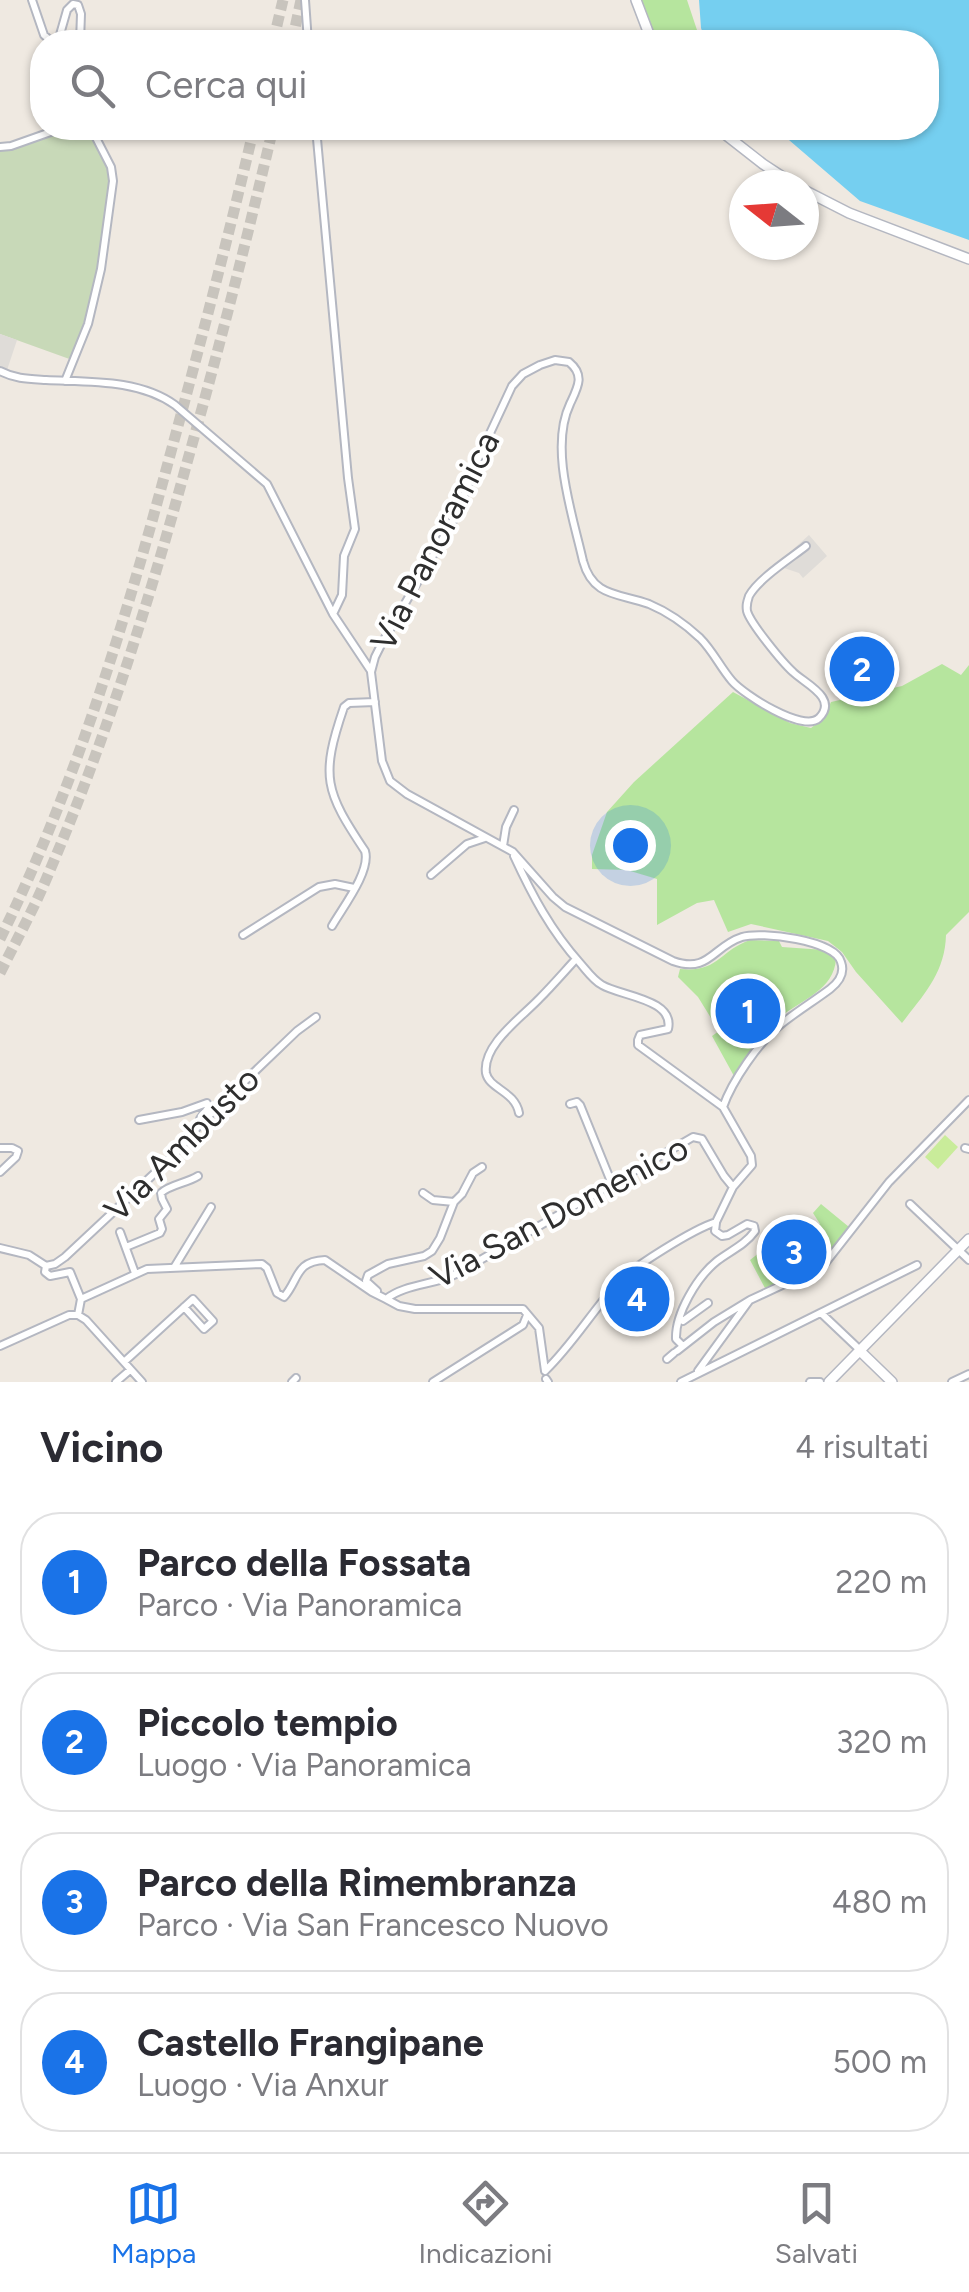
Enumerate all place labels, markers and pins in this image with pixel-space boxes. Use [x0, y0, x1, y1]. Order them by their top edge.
pin: 2 [830, 632, 894, 706]
pin: 1 [716, 974, 780, 1048]
pin: 3 [762, 1214, 826, 1290]
pin: 4 [604, 1262, 670, 1336]

